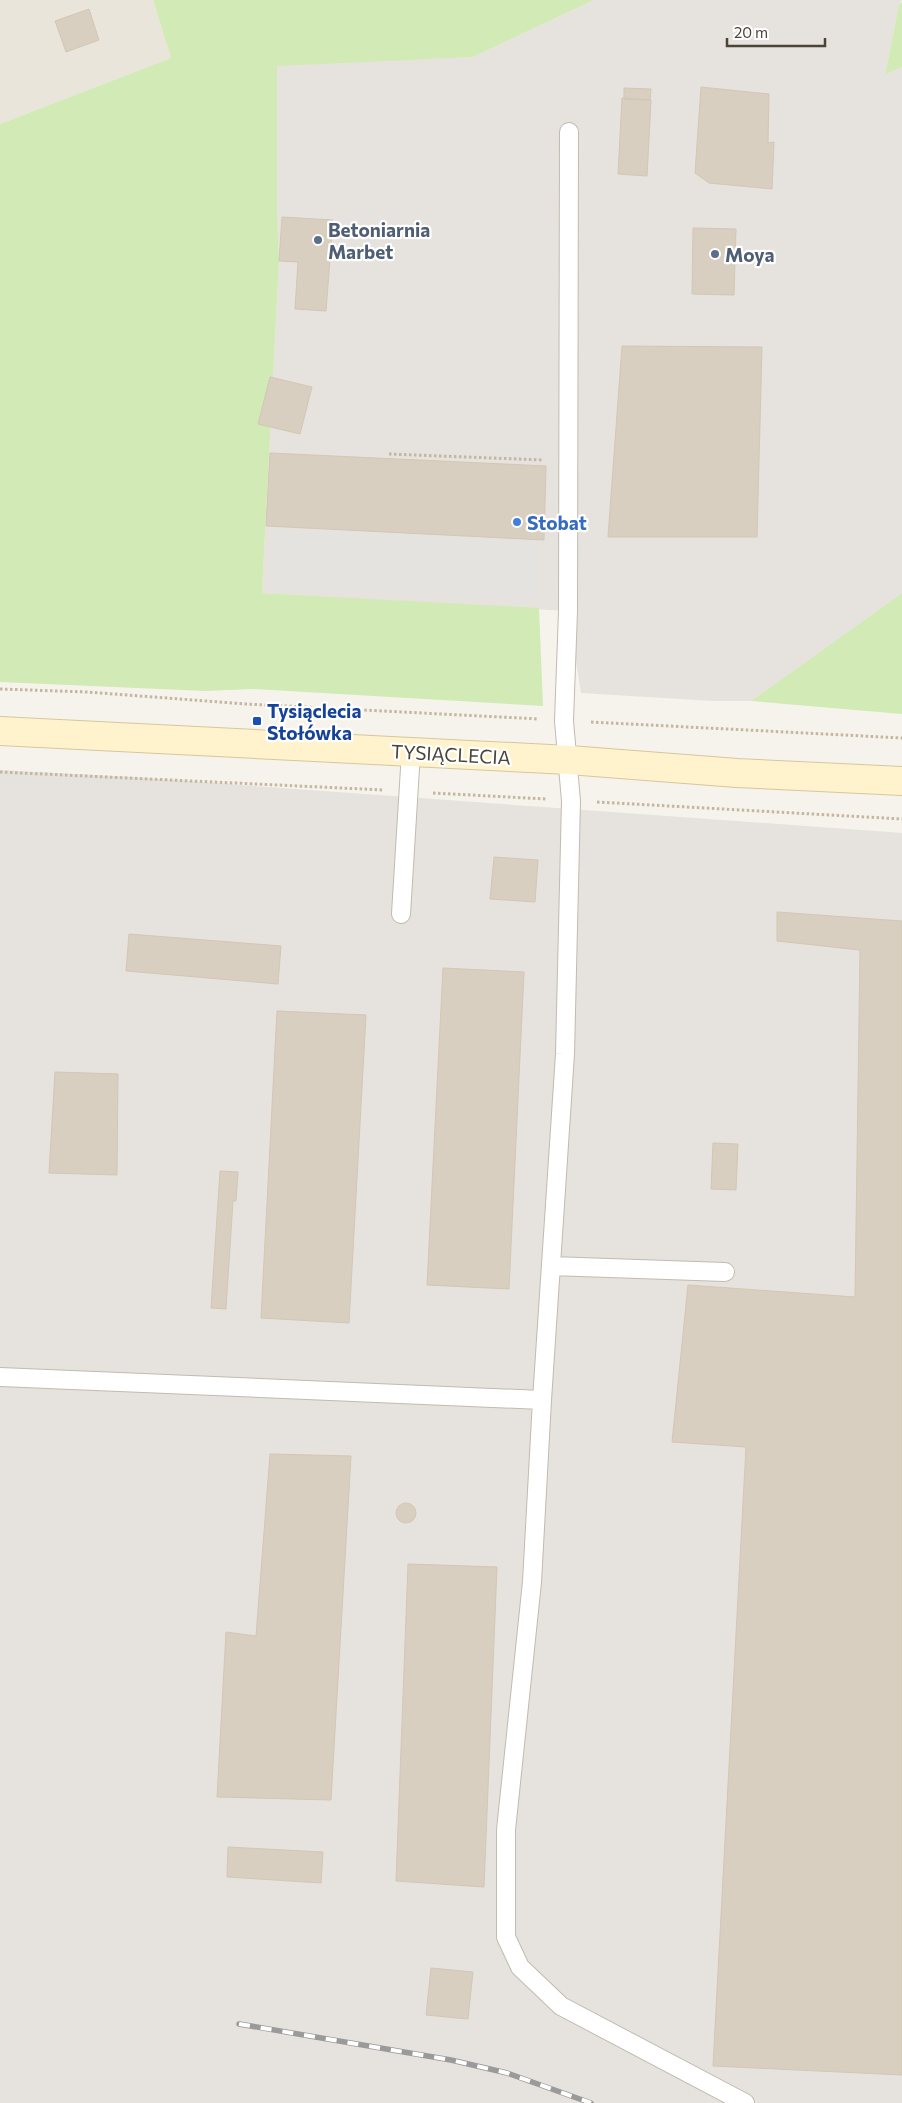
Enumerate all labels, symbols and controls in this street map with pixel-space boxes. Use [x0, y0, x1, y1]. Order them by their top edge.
scale bar [727, 15, 824, 47]
text: 20 m [734, 23, 768, 41]
place label: Betoniarnia Marbet [328, 218, 430, 263]
marker: Betoniarnia Marbet [312, 234, 324, 246]
place label: Moya [725, 243, 774, 266]
marker: Moya [709, 248, 721, 260]
place label: Stobat [527, 511, 587, 534]
marker: Stobat [511, 516, 523, 528]
place label: Tysiąclecia Stołówka [267, 699, 361, 744]
marker: Tysiąclecia Stołówka [251, 715, 263, 727]
street label: TYSIĄCLECIA [391, 739, 511, 769]

